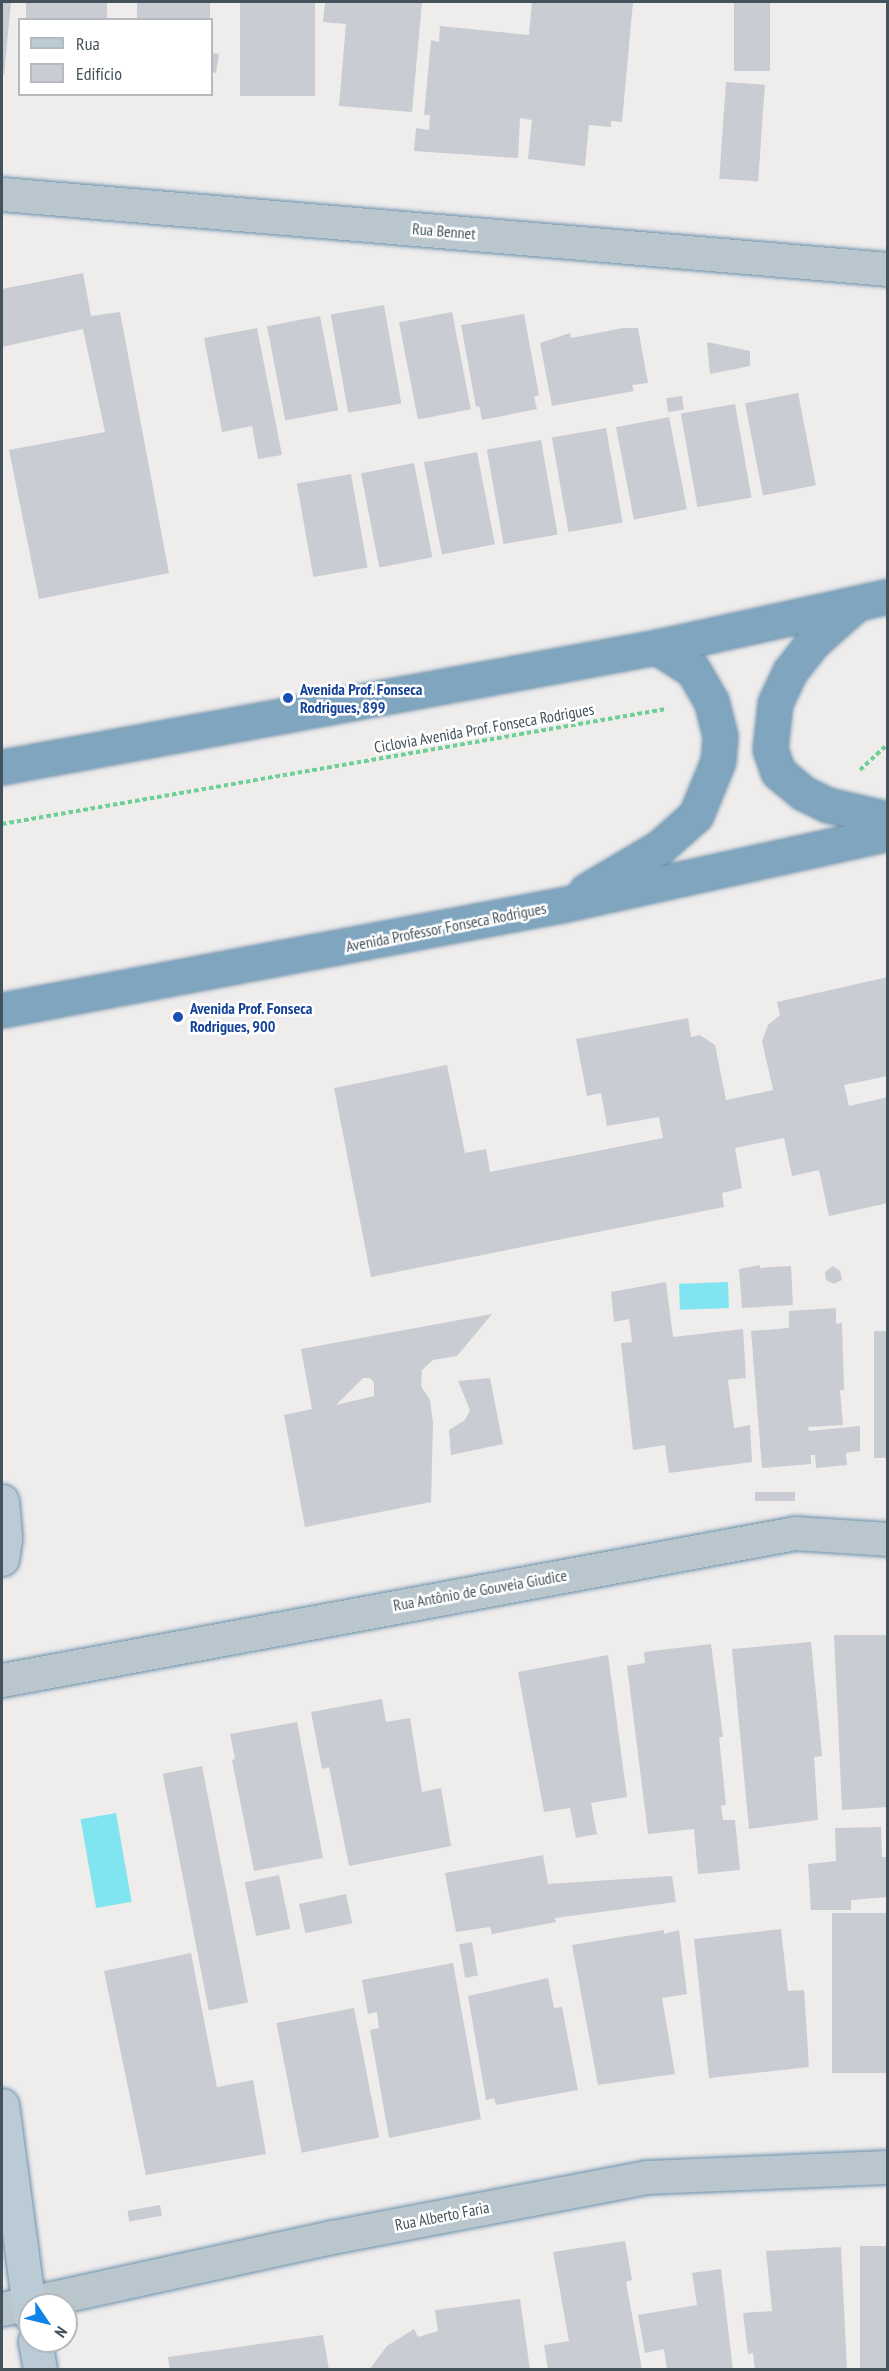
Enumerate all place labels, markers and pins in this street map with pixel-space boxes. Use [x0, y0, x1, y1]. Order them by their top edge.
place label: Avenida Prof. Fonseca Rodrigues, 899 [300, 679, 423, 717]
marker: Avenida Prof. Fonseca Rodrigues, 899 [281, 691, 295, 705]
place label: Avenida Prof. Fonseca Rodrigues, 900 [190, 998, 313, 1036]
marker: Avenida Prof. Fonseca Rodrigues, 900 [171, 1010, 185, 1024]

